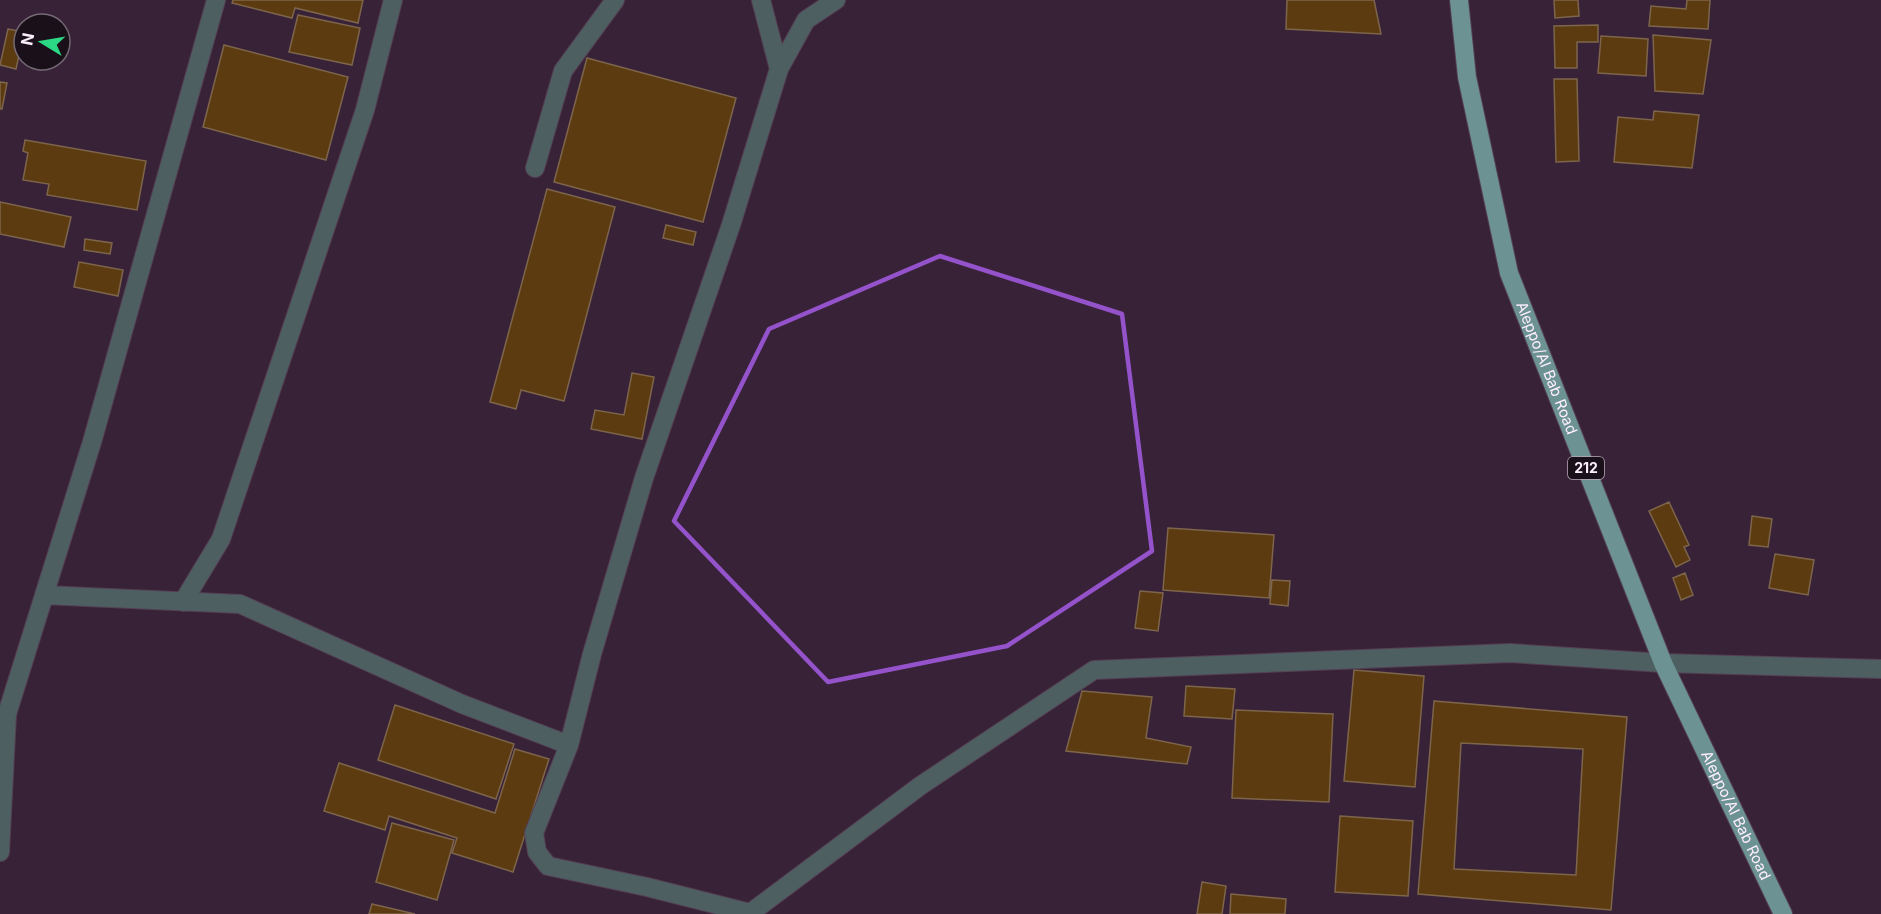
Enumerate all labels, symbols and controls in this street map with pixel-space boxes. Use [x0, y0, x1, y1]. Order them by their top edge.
north arrow [12, 12, 72, 72]
text: N [16, 31, 38, 47]
street label: Aleppo/Al Bab Road [1512, 299, 1582, 437]
road number: 212 [1568, 457, 1604, 479]
street label: Aleppo/Al Bab Road [1697, 747, 1775, 883]

